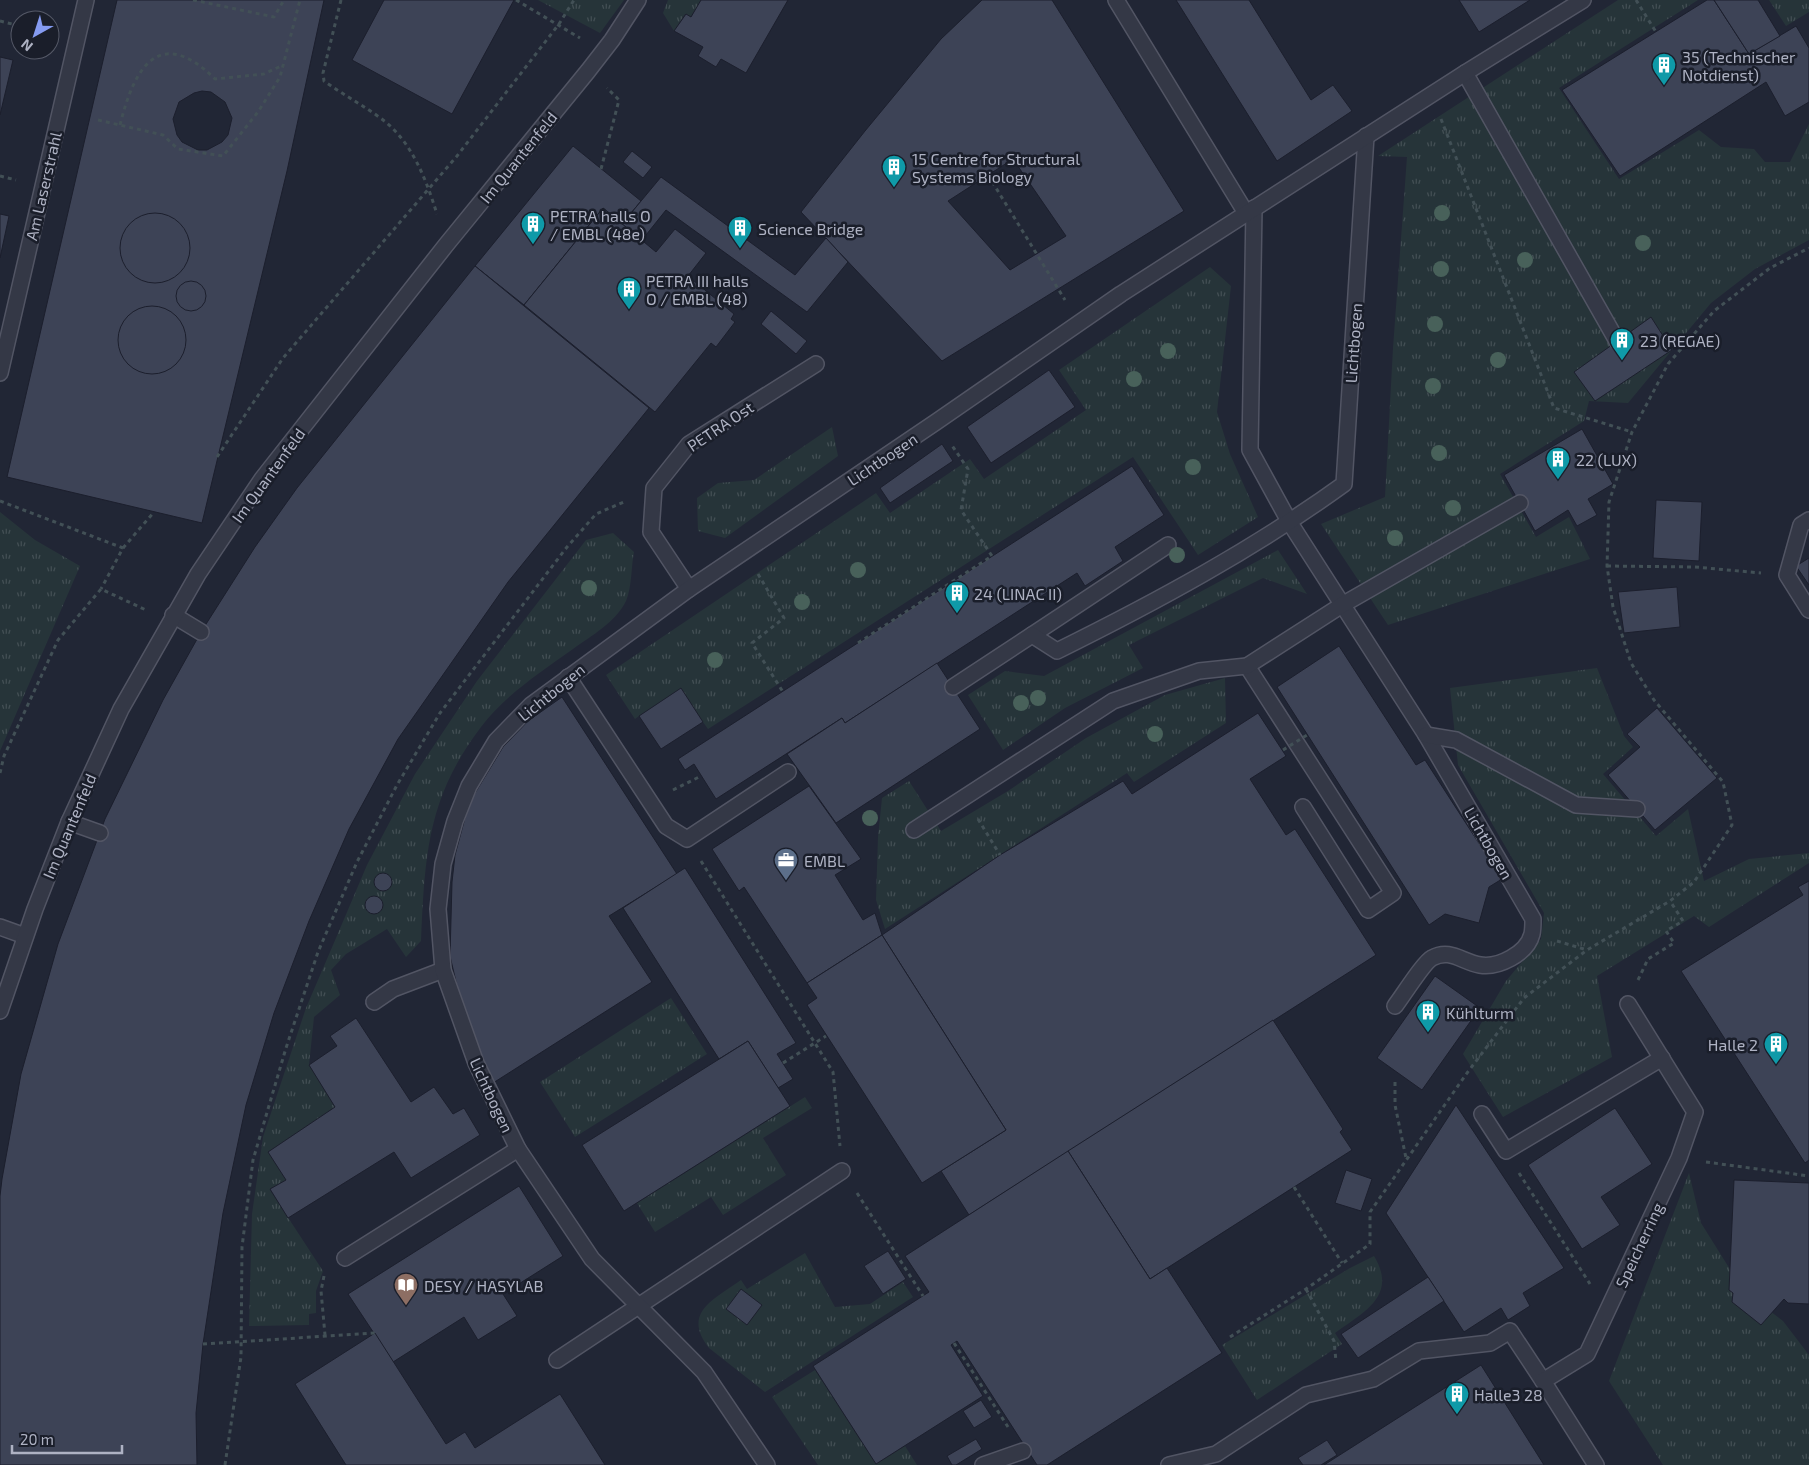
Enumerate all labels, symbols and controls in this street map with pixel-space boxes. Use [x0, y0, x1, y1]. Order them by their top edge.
north arrow [10, 10, 60, 60]
text: N [17, 36, 36, 55]
place label: 35 (Technischer Notdienst) [1682, 47, 1796, 84]
building icon: 35 (Technischer Notdienst) [1651, 52, 1677, 86]
street label: Im Quantenfeld [475, 107, 561, 207]
street label: Am Laserstrahl [21, 129, 65, 242]
place label: 15 Centre for Structural Systems Biology [912, 149, 1080, 186]
building icon: 15 Centre for Structural Systems Biology [881, 154, 907, 188]
place label: PETRA halls O / EMBL (48e) [550, 206, 651, 243]
building icon: PETRA halls O / EMBL (48e) [520, 211, 546, 245]
building icon: Science Bridge [727, 215, 753, 249]
place label: Science Bridge [758, 219, 863, 238]
place label: PETRA III halls O / EMBL (48) [646, 271, 749, 308]
building icon: PETRA III halls O / EMBL (48) [616, 276, 642, 310]
street label: Lichtbogen [1341, 302, 1365, 384]
building icon: 23 (REGAE) [1609, 327, 1635, 361]
place label: 23 (REGAE) [1640, 331, 1720, 350]
street label: PETRA Ost [683, 397, 757, 455]
street label: Im Quantenfeld [227, 424, 309, 527]
street label: Lichtbogen [843, 429, 921, 489]
building icon: 22 (LUX) [1545, 446, 1571, 480]
place label: 22 (LUX) [1576, 450, 1637, 469]
building icon: 24 (LINAC II) [944, 580, 970, 614]
place label: 24 (LINAC II) [974, 584, 1062, 603]
street label: Lichtbogen [514, 659, 588, 725]
street label: Im Quantenfeld [38, 771, 101, 882]
street label: Lichtbogen [1461, 803, 1517, 883]
office icon: EMBL [773, 847, 799, 881]
place label: EMBL [804, 851, 845, 870]
building icon: Kühlturm [1415, 999, 1441, 1033]
place label: Kühlturm [1446, 1003, 1514, 1022]
building icon: Halle 2 [1763, 1031, 1789, 1065]
place label: Halle 2 [1708, 1035, 1758, 1054]
street label: Lichtbogen [466, 1055, 518, 1135]
street label: Speicherring [1611, 1199, 1667, 1291]
library icon: DESY / HASYLAB [393, 1272, 419, 1306]
place label: DESY / HASYLAB [424, 1276, 543, 1295]
building icon: Halle3 28 [1444, 1381, 1470, 1415]
place label: Halle3 28 [1474, 1385, 1543, 1404]
scale bar [12, 1422, 122, 1454]
text: 20 m [20, 1430, 54, 1448]

